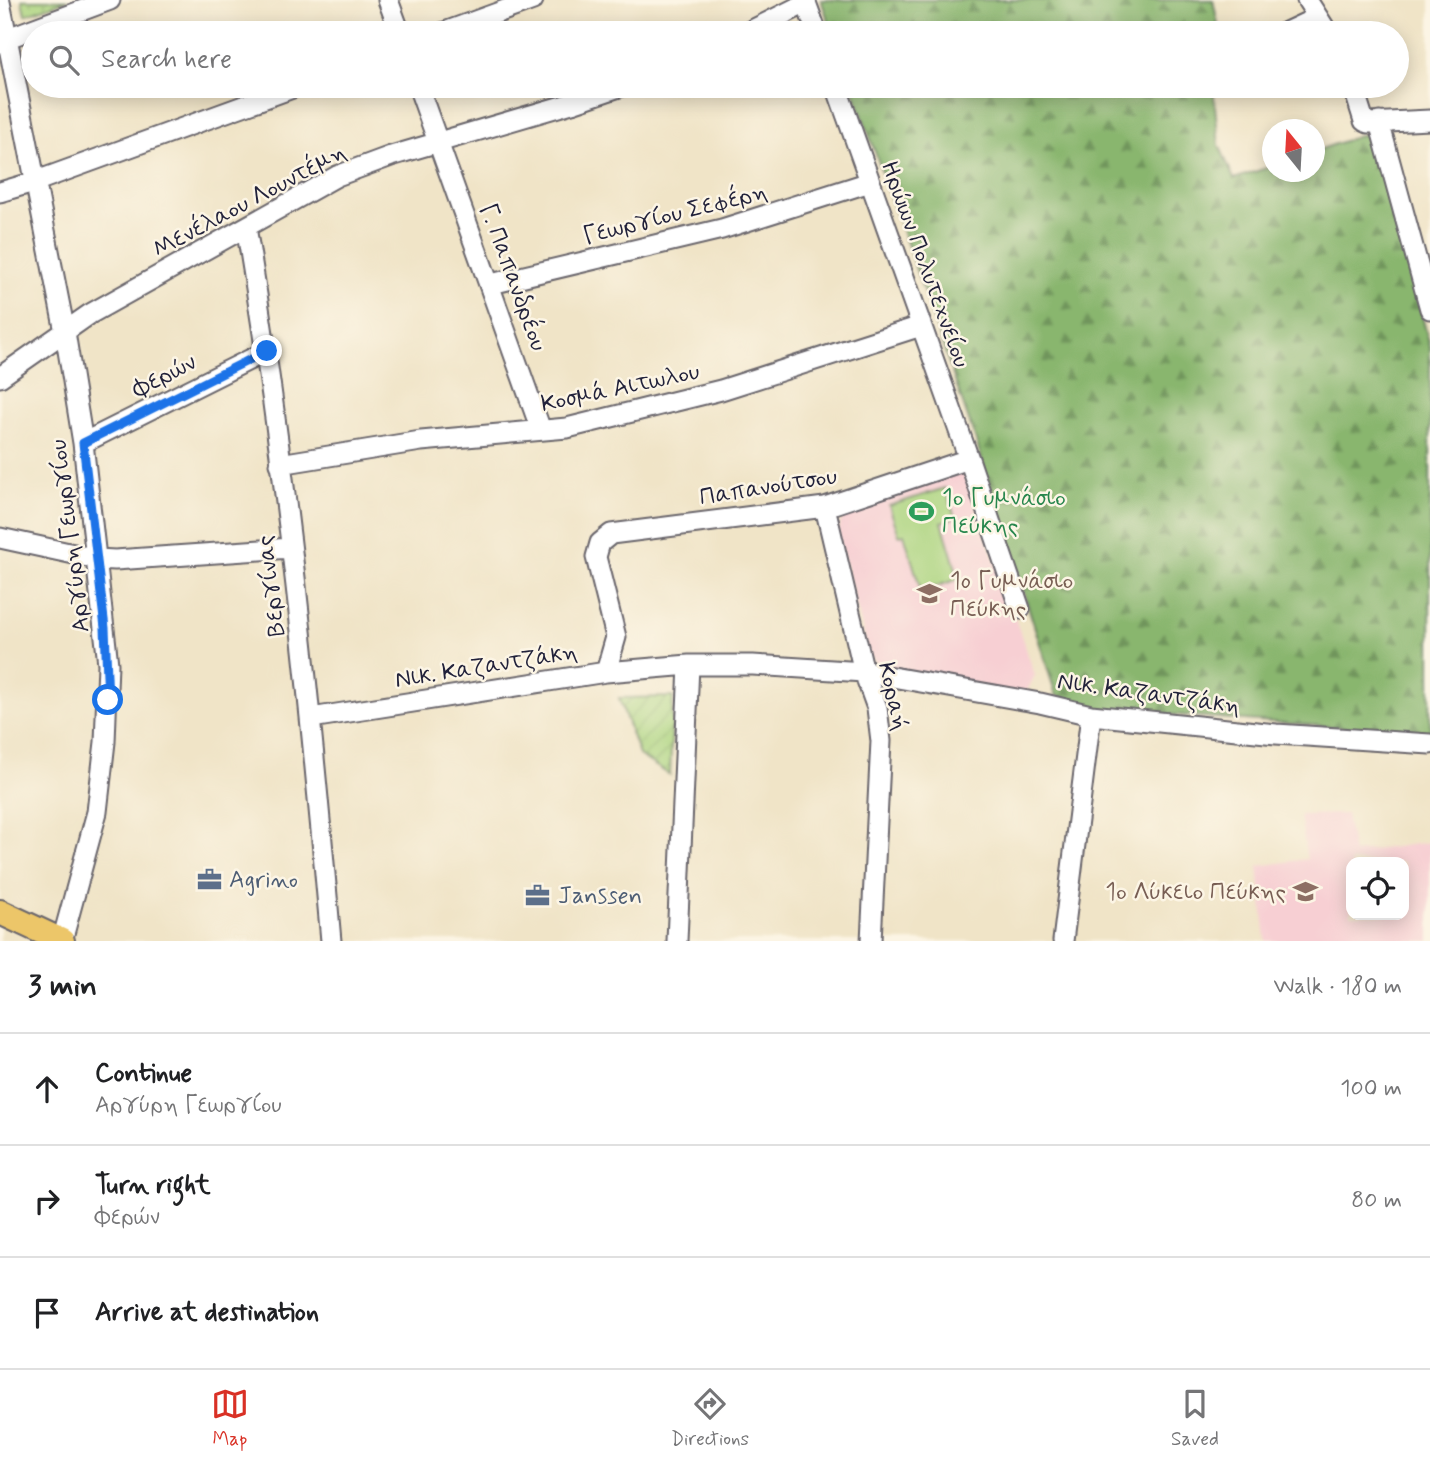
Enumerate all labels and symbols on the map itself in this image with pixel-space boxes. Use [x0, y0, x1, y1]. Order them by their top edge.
north arrow [1262, 119, 1325, 182]
street label: Μενέλαου Λουντέμη [147, 136, 352, 265]
street label: Ηρώων Πολυτεχνείου [873, 157, 976, 372]
street label: Γεωργίου Σεφέρη [580, 176, 771, 252]
street label: Γ. Παπανδρέου [472, 199, 555, 356]
route end [251, 335, 282, 366]
street label: Φερών [127, 347, 202, 406]
street label: Κοσμά Αιτωλου [538, 357, 703, 420]
street label: Αργύρη Γεωργίου [43, 437, 98, 634]
street label: Παπανούτσου [697, 461, 839, 514]
place label: 1ο Γυμνάσιο Πεύκης [942, 483, 1066, 542]
sports icon: 1ο Γυμνάσιο Πεύκης [908, 497, 936, 525]
street label: Βεργίνας [250, 533, 293, 638]
place label: 1o Γυμνάσιο Πεύκης [950, 566, 1073, 625]
school or university icon: 1o Γυμνάσιο Πεύκης [916, 580, 944, 608]
street label: Νικ. Καζαντζάκη [393, 637, 580, 696]
street label: Κοραή [870, 659, 915, 734]
street label: Νικ. Καζαντζάκη [1055, 666, 1242, 723]
route start [92, 684, 123, 715]
office icon: Agrino [195, 865, 223, 893]
place label: Agrino [229, 865, 298, 896]
place label: 1ο Λύκειο Πεύκης [1105, 877, 1286, 908]
school or university icon: 1ο Λύκειο Πεύκης [1292, 877, 1320, 905]
office icon: Janssen [524, 881, 552, 909]
place label: Janssen [558, 881, 642, 912]

